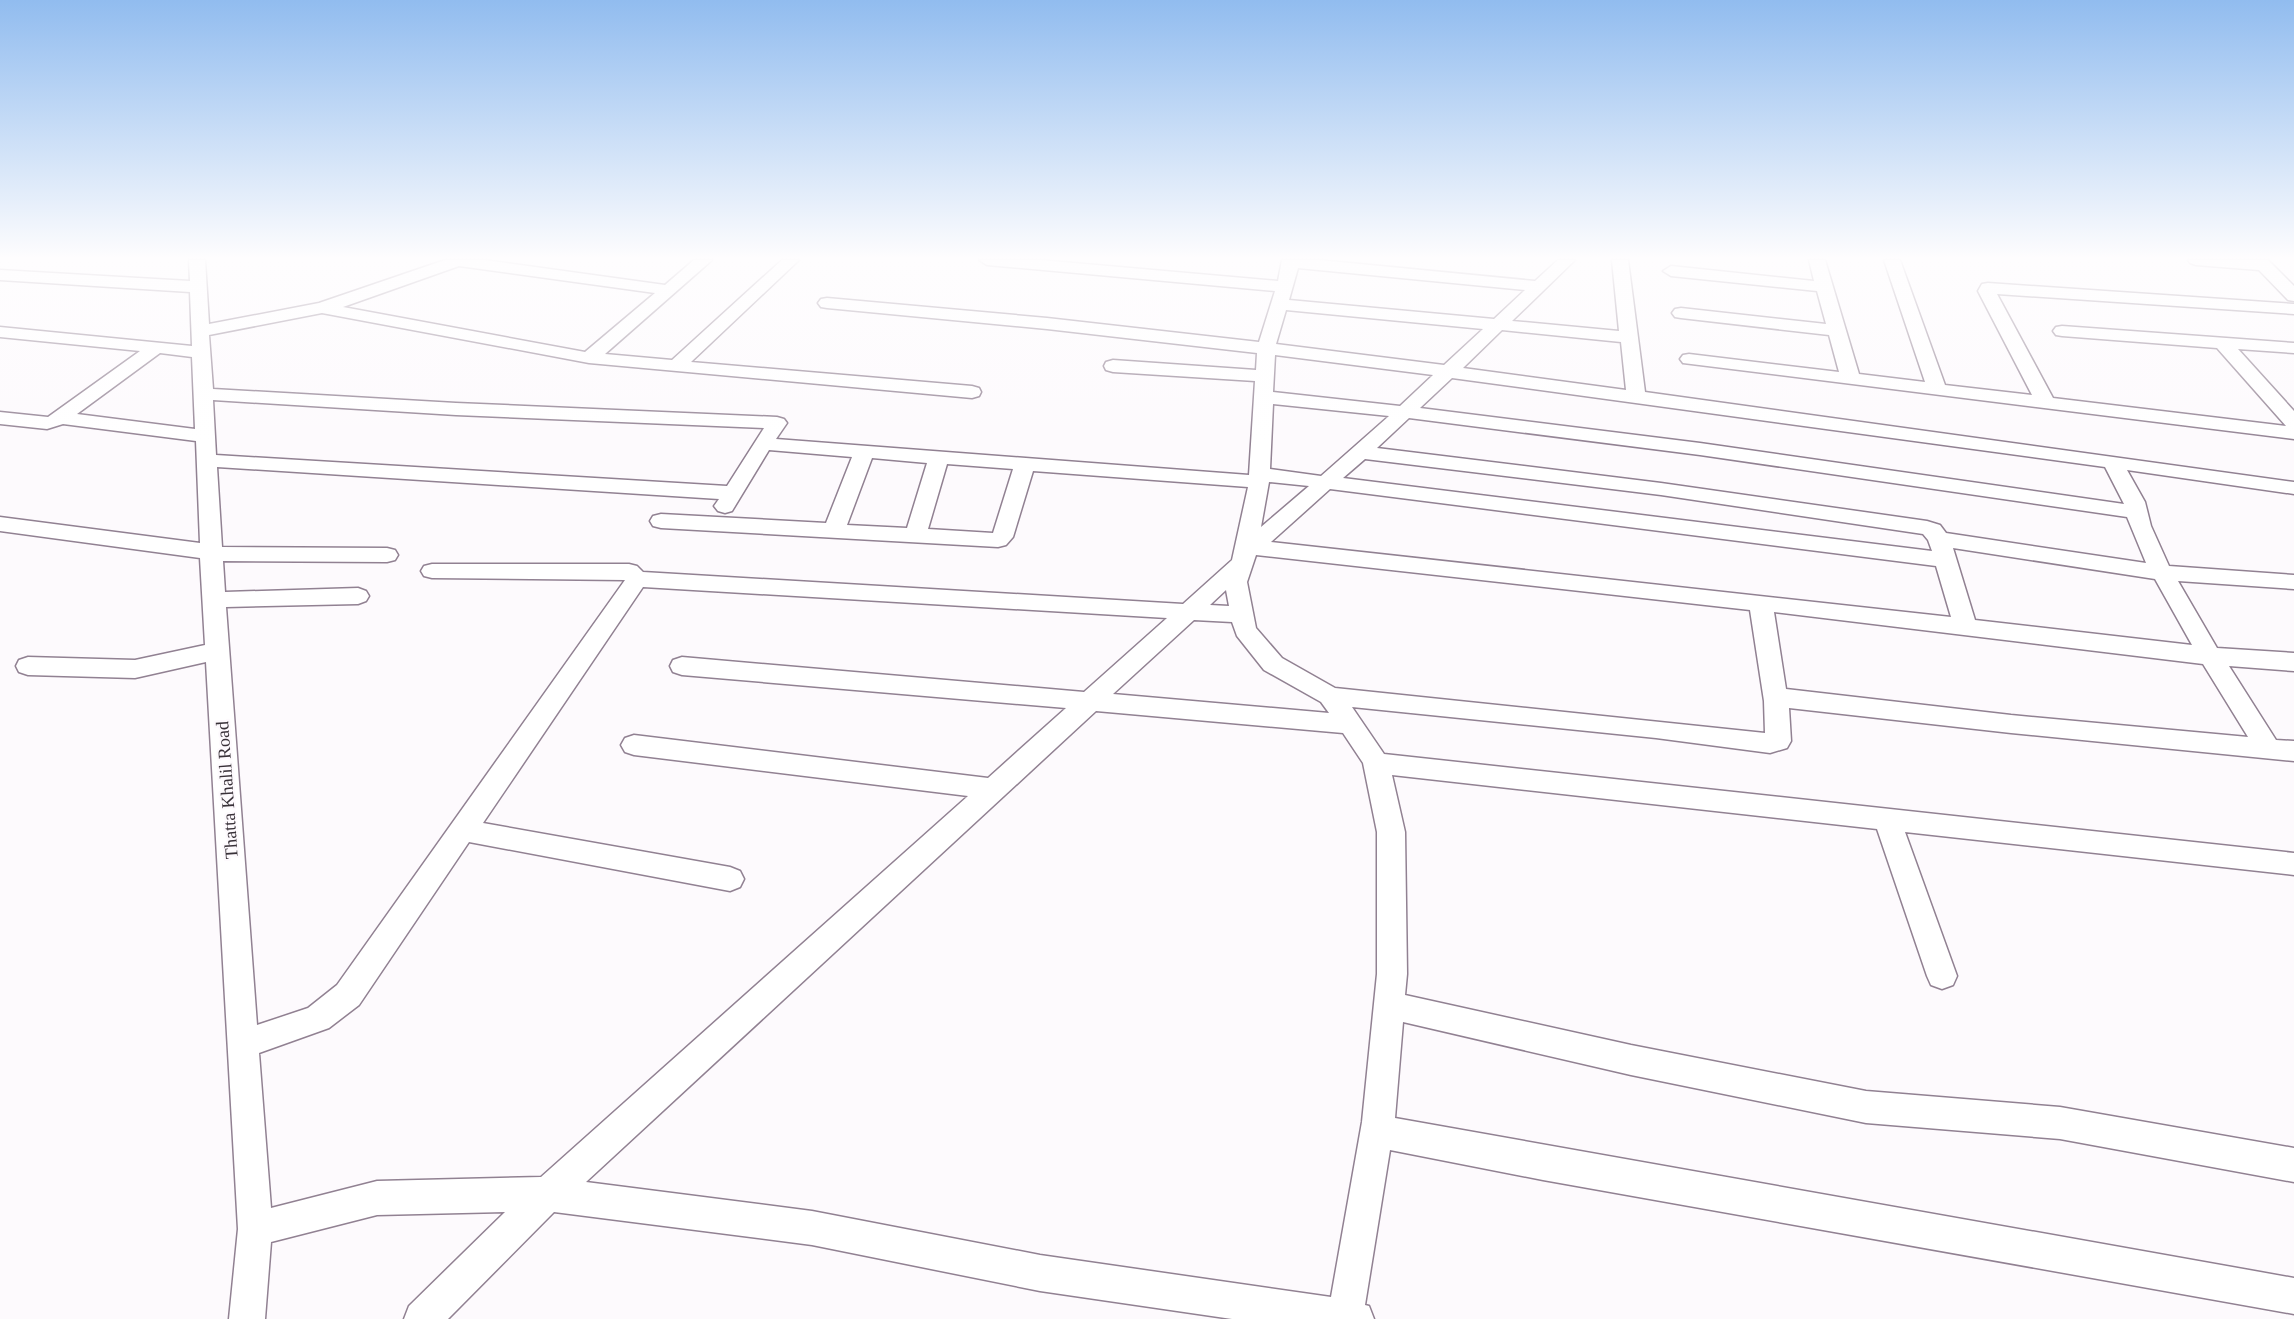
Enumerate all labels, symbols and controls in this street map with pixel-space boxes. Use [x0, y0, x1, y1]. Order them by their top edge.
street label: Thatta Khalil Road [212, 720, 242, 860]

